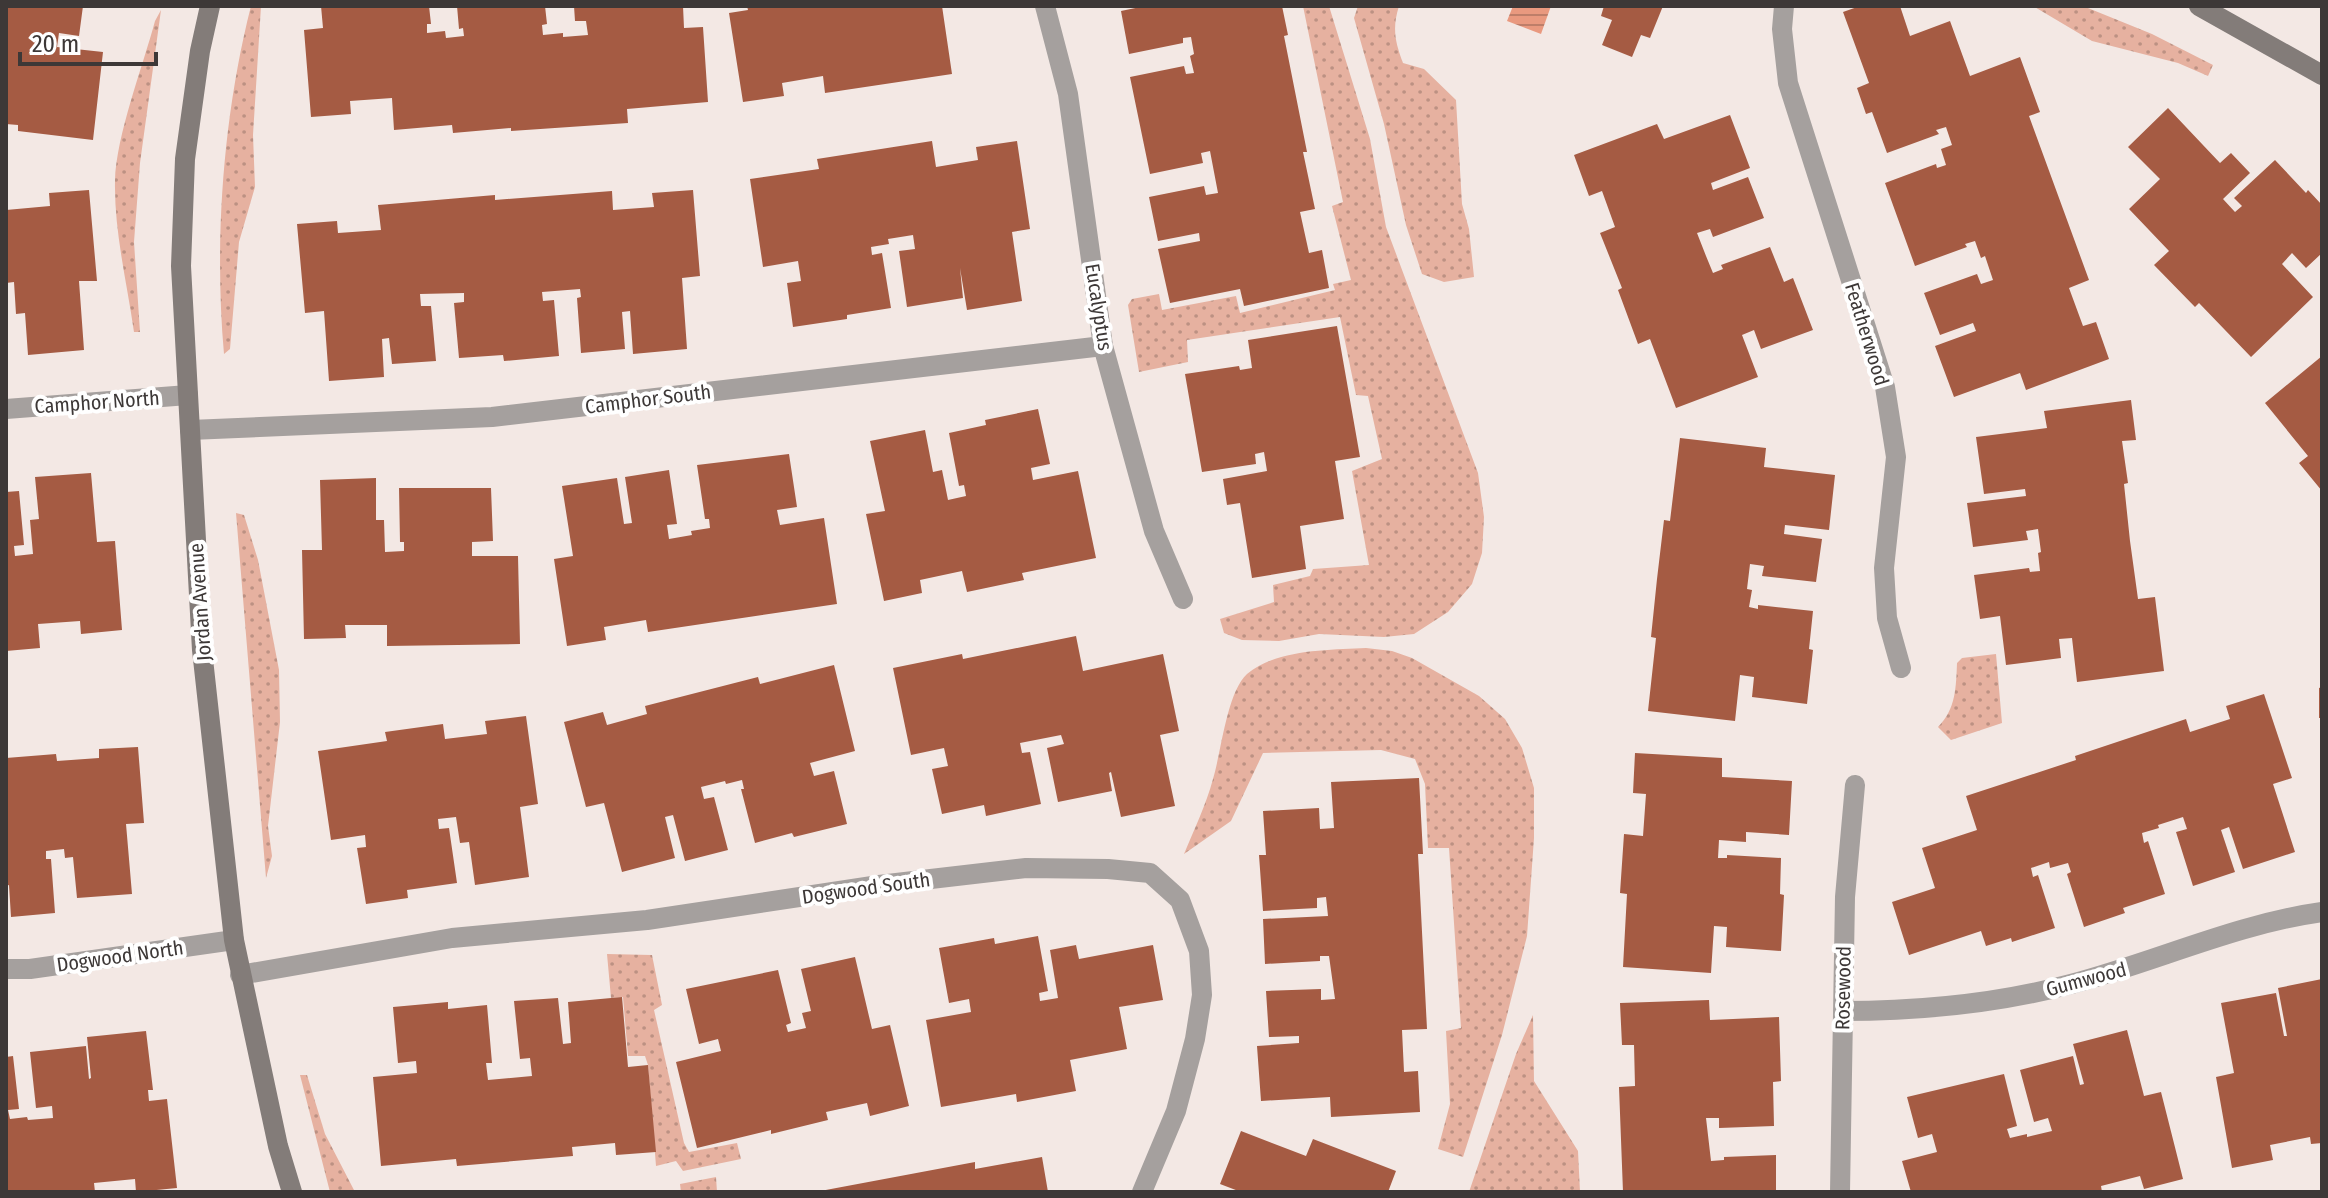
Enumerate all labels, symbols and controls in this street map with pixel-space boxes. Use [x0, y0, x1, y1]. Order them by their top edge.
scale bar [20, 16, 156, 66]
text: 20 m [32, 30, 79, 58]
street label: Eucalyptus [1080, 262, 1118, 352]
street label: Featherwood [1840, 280, 1894, 388]
street label: Camphor South [584, 379, 712, 419]
street label: Camphor North [34, 386, 160, 418]
street label: Jordan Avenue [184, 542, 216, 662]
street label: Dogwood South [800, 867, 932, 909]
street label: Dogwood North [55, 935, 185, 977]
street label: Rosewood [1830, 946, 1856, 1030]
street label: Gumwood [2043, 957, 2129, 1001]

